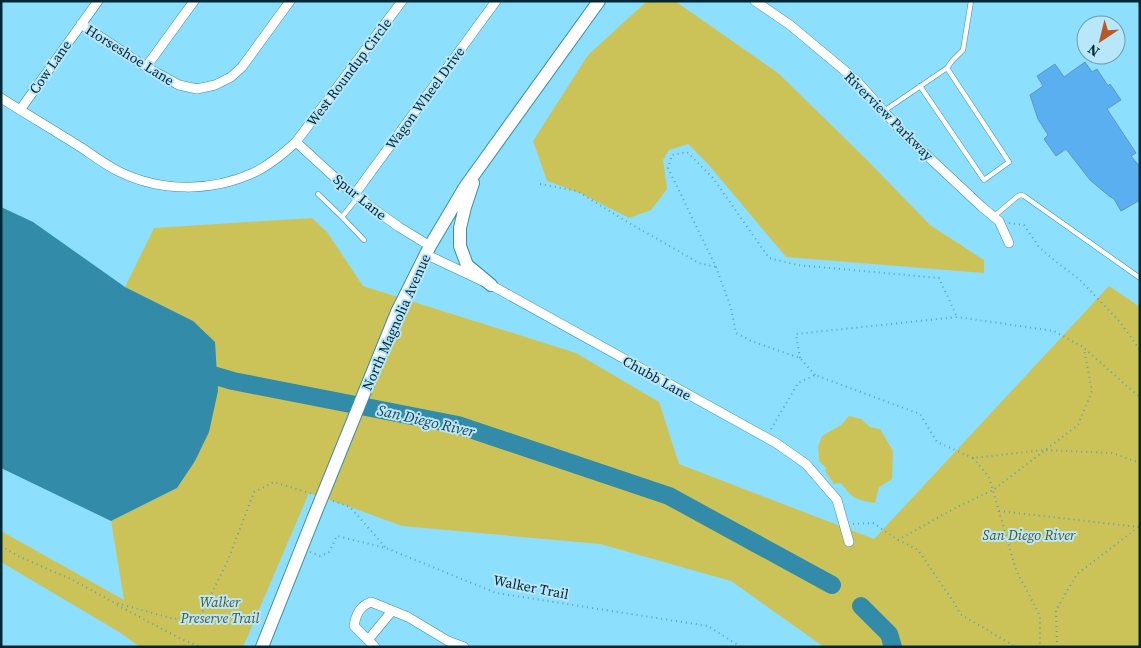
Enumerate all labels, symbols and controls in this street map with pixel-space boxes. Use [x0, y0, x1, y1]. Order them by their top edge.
street label: West Roundup Circle [302, 14, 396, 130]
north arrow [1076, 15, 1126, 65]
street label: Horseshoe Lane [82, 20, 178, 90]
street label: Cow Lane [24, 36, 76, 98]
text: N [1084, 40, 1103, 62]
street label: Wagon Wheel Drive [381, 42, 469, 154]
street label: Riverview Parkway [840, 67, 939, 166]
street label: Spur Lane [329, 169, 391, 225]
street label: North Magnolia Avenue [357, 251, 435, 393]
street label: Chubb Lane [619, 351, 695, 405]
water label: San Diego River [375, 399, 478, 442]
park label: San Diego River [983, 525, 1076, 545]
street label: Walker Trail [492, 570, 570, 604]
park label: Walker Preserve Trail [180, 592, 259, 628]

